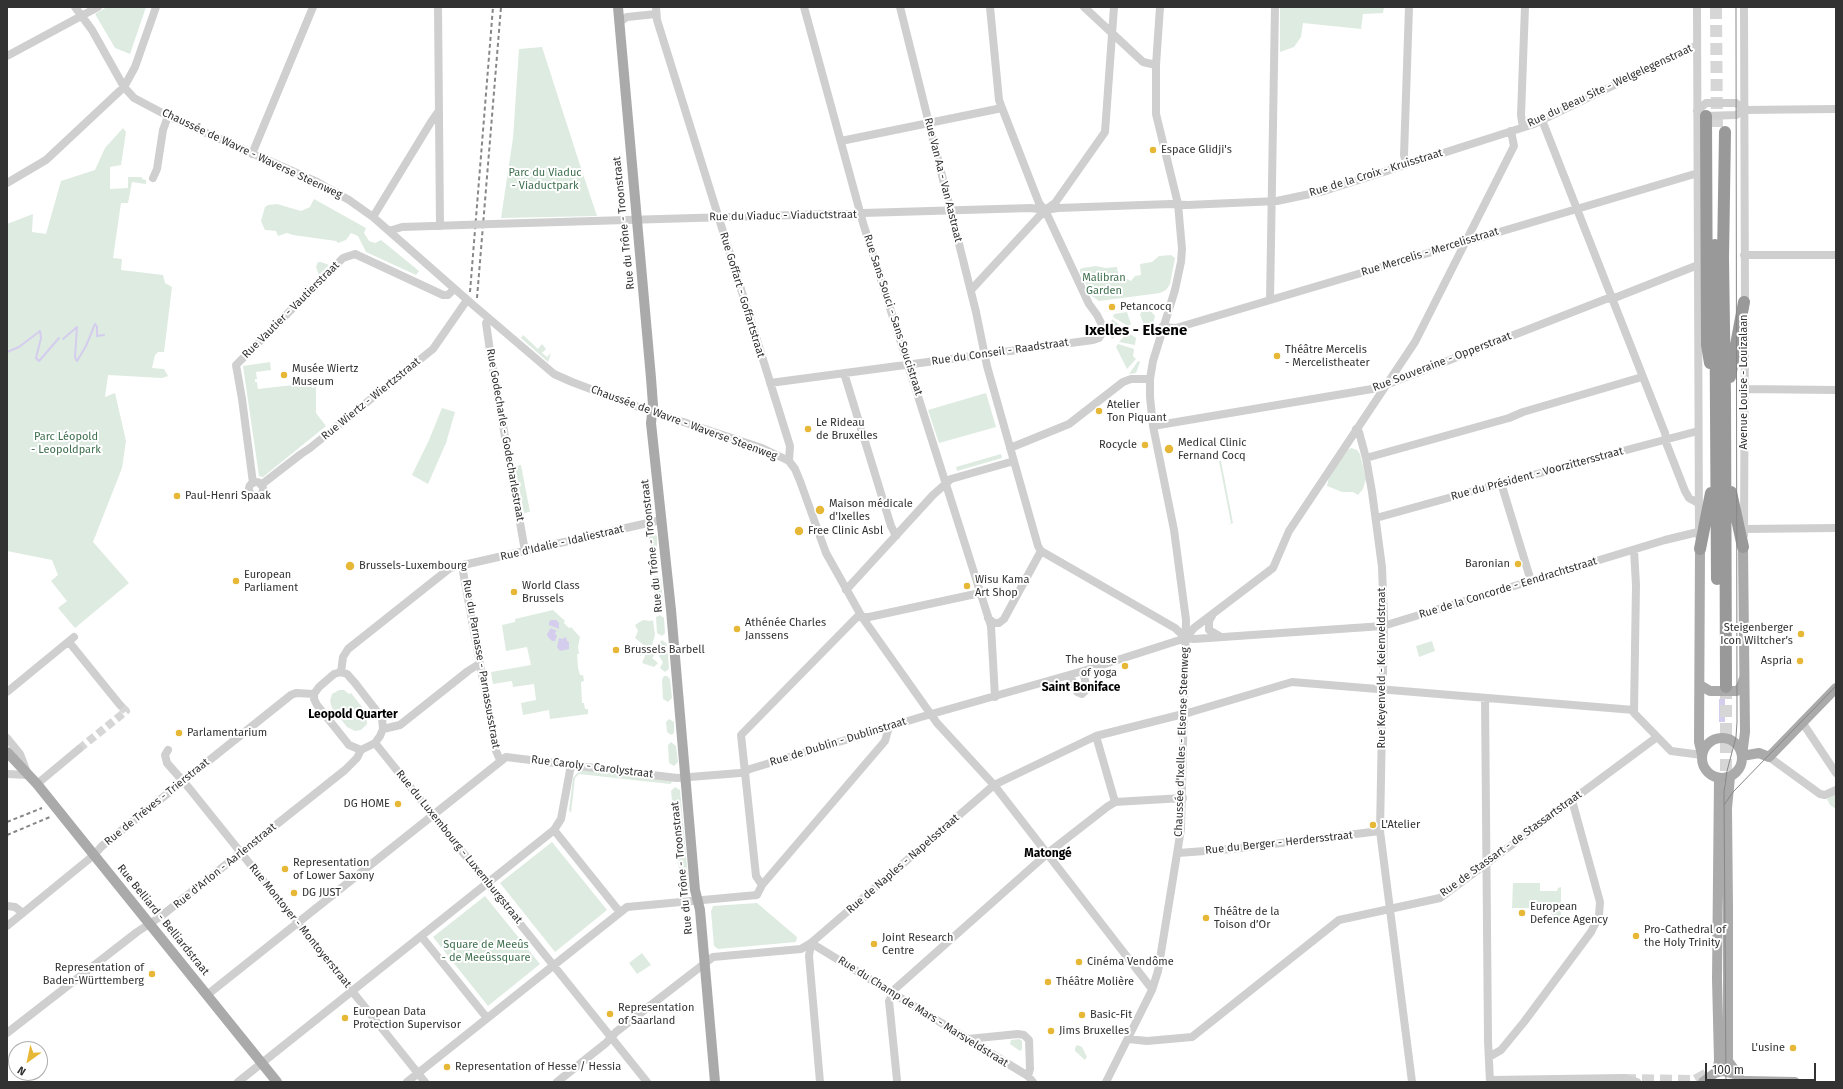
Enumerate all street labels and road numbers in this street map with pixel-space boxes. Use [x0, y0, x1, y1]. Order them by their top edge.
street label: Rue du Beau Site - Welgelegenstraat [1525, 42, 1695, 130]
street label: Chaussée de Wavre - Waverse Steenweg [160, 106, 344, 202]
street label: Rue Van Aa - Van Aastraat [921, 117, 965, 243]
street label: Rue de la Croix - Kruisstraat [1308, 146, 1444, 200]
street label: Rue du Trône - Troonstraat [610, 156, 638, 290]
street label: Rue du Viaduc - Viaductstraat [709, 208, 857, 224]
street label: Rue Mercelis - Mercelisstraat [1360, 225, 1500, 279]
street label: Rue Goffart - Goffartstraat [717, 231, 767, 359]
street label: Rue Sans Souci - Sans Soucistraat [861, 233, 925, 397]
street label: Rue Vautier - Vautierstraat [240, 259, 342, 361]
street label: Avenue Louise - Louizalaan [1737, 314, 1751, 450]
street label: Rue Souveraine - Opperstraat [1371, 329, 1513, 395]
street label: Rue du Conseil - Raadstraat [931, 336, 1069, 368]
street label: Rue Godecharle - Godecharlestraat [483, 348, 527, 522]
street label: Rue Wiertz - Wiertzstraat [319, 355, 423, 443]
street label: Chaussée de Wavre - Waverse Steenweg [589, 383, 779, 463]
street label: Rue du Président - Voorzittersstraat [1449, 445, 1625, 503]
street label: Rue du Trône - Troonstraat [638, 479, 666, 613]
street label: Rue d'Idalie - Idaliestraat [499, 522, 625, 564]
street label: Rue de la Concorde - Eendrachtstraat [1417, 555, 1599, 621]
street label: Rue du Parnasse - Parnassusstraat [460, 578, 502, 750]
street label: Rue Keyenveld - Keienveldstraat [1375, 587, 1389, 749]
street label: Chaussée d'Ixelles - Elsense Steenweg [1172, 647, 1192, 837]
street label: Rue de Dublin - Dublinstraat [768, 715, 908, 769]
street label: Rue Caroly - Carolystraat [530, 753, 654, 781]
street label: Rue de Trèves - Trierstraat [102, 756, 212, 848]
street label: Rue du Luxembourg - Luxemburgstraat [393, 768, 525, 926]
street label: Rue de Stassart - de Stassartstraat [1438, 788, 1584, 900]
street label: Rue du Trône - Troonstraat [668, 801, 696, 935]
street label: Rue de Naples - Napelsstraat [844, 811, 962, 917]
street label: Rue d'Arlon - Aarlenstraat [171, 820, 279, 912]
street label: Rue du Berger - Herdersstraat [1204, 829, 1354, 857]
street label: Rue Montoyer - Montoyerstraat [246, 861, 354, 991]
street label: Rue Belliard - Belliardstraat [114, 862, 212, 978]
street label: Rue du Champ de Mars - Marsveldstraat [835, 954, 1011, 1070]

